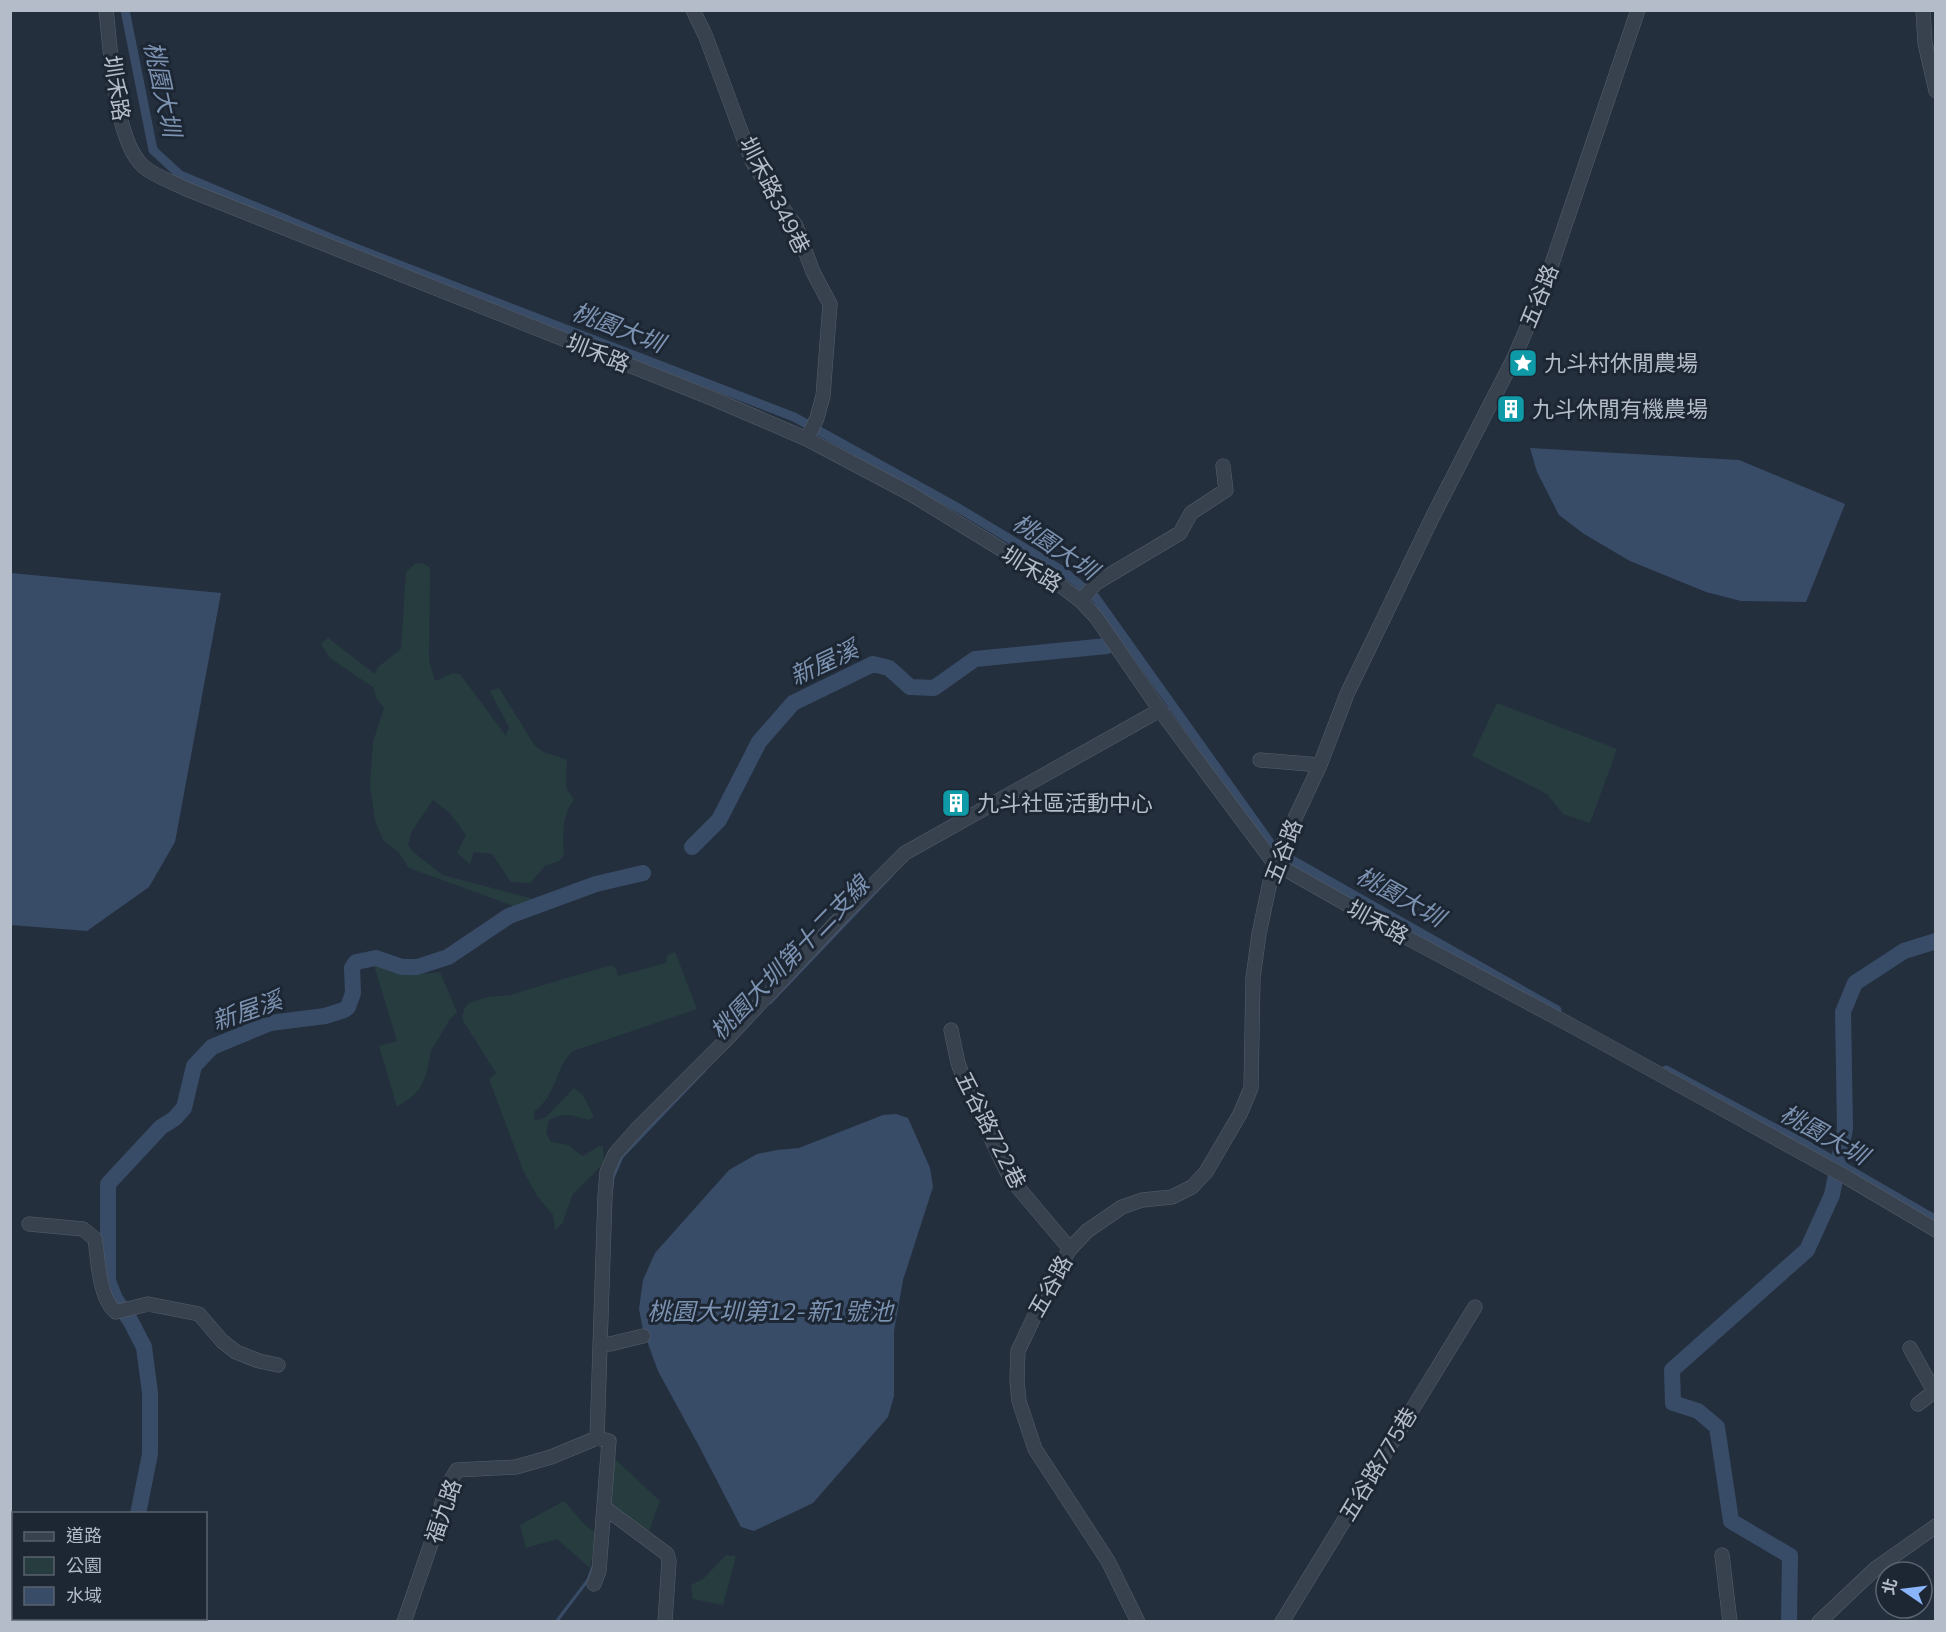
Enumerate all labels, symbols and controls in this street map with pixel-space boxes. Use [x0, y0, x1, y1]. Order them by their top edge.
water label: 桃園大圳 [138, 39, 188, 142]
street label: 圳禾路 [98, 53, 136, 123]
street label: 圳禾路349巷 [734, 132, 816, 258]
street label: 五谷路 [1514, 260, 1564, 332]
water label: 桃園大圳 [568, 296, 671, 359]
street label: 圳禾路 [562, 328, 634, 378]
place icon: 九斗村休閒農場 [1507, 347, 1539, 379]
place label: 九斗村休閒農場 [1544, 349, 1698, 377]
building icon: 九斗休閒有機農場 [1495, 393, 1527, 425]
place label: 九斗休閒有機農場 [1532, 395, 1708, 423]
water label: 桃園大圳 [1007, 507, 1106, 587]
street label: 圳禾路 [997, 540, 1067, 598]
water label: 新屋溪 [785, 632, 865, 691]
building icon: 九斗社區活動中心 [940, 787, 972, 819]
place label: 九斗社區活動中心 [977, 789, 1153, 817]
street label: 五谷路 [1258, 815, 1308, 887]
water label: 桃園大圳 [1351, 860, 1452, 934]
water label: 桃園大圳第十二支線 [703, 867, 877, 1045]
street label: 圳禾路 [1342, 894, 1414, 950]
water label: 新屋溪 [208, 983, 288, 1036]
street label: 五谷路722巷 [950, 1067, 1032, 1193]
water label: 桃園大圳 [1775, 1098, 1876, 1172]
street label: 五谷路 [1022, 1250, 1078, 1322]
water label: 桃園大圳第12-新1號池 [647, 1296, 896, 1326]
street label: 五谷路775巷 [1333, 1402, 1423, 1526]
street label: 福九路 [419, 1475, 467, 1547]
legend [12, 1512, 207, 1620]
text: 道路 [66, 1524, 102, 1547]
text: 公園 [66, 1554, 102, 1577]
north arrow [1874, 1560, 1934, 1620]
text: 北 [1878, 1576, 1901, 1597]
text: 水域 [66, 1584, 102, 1607]

